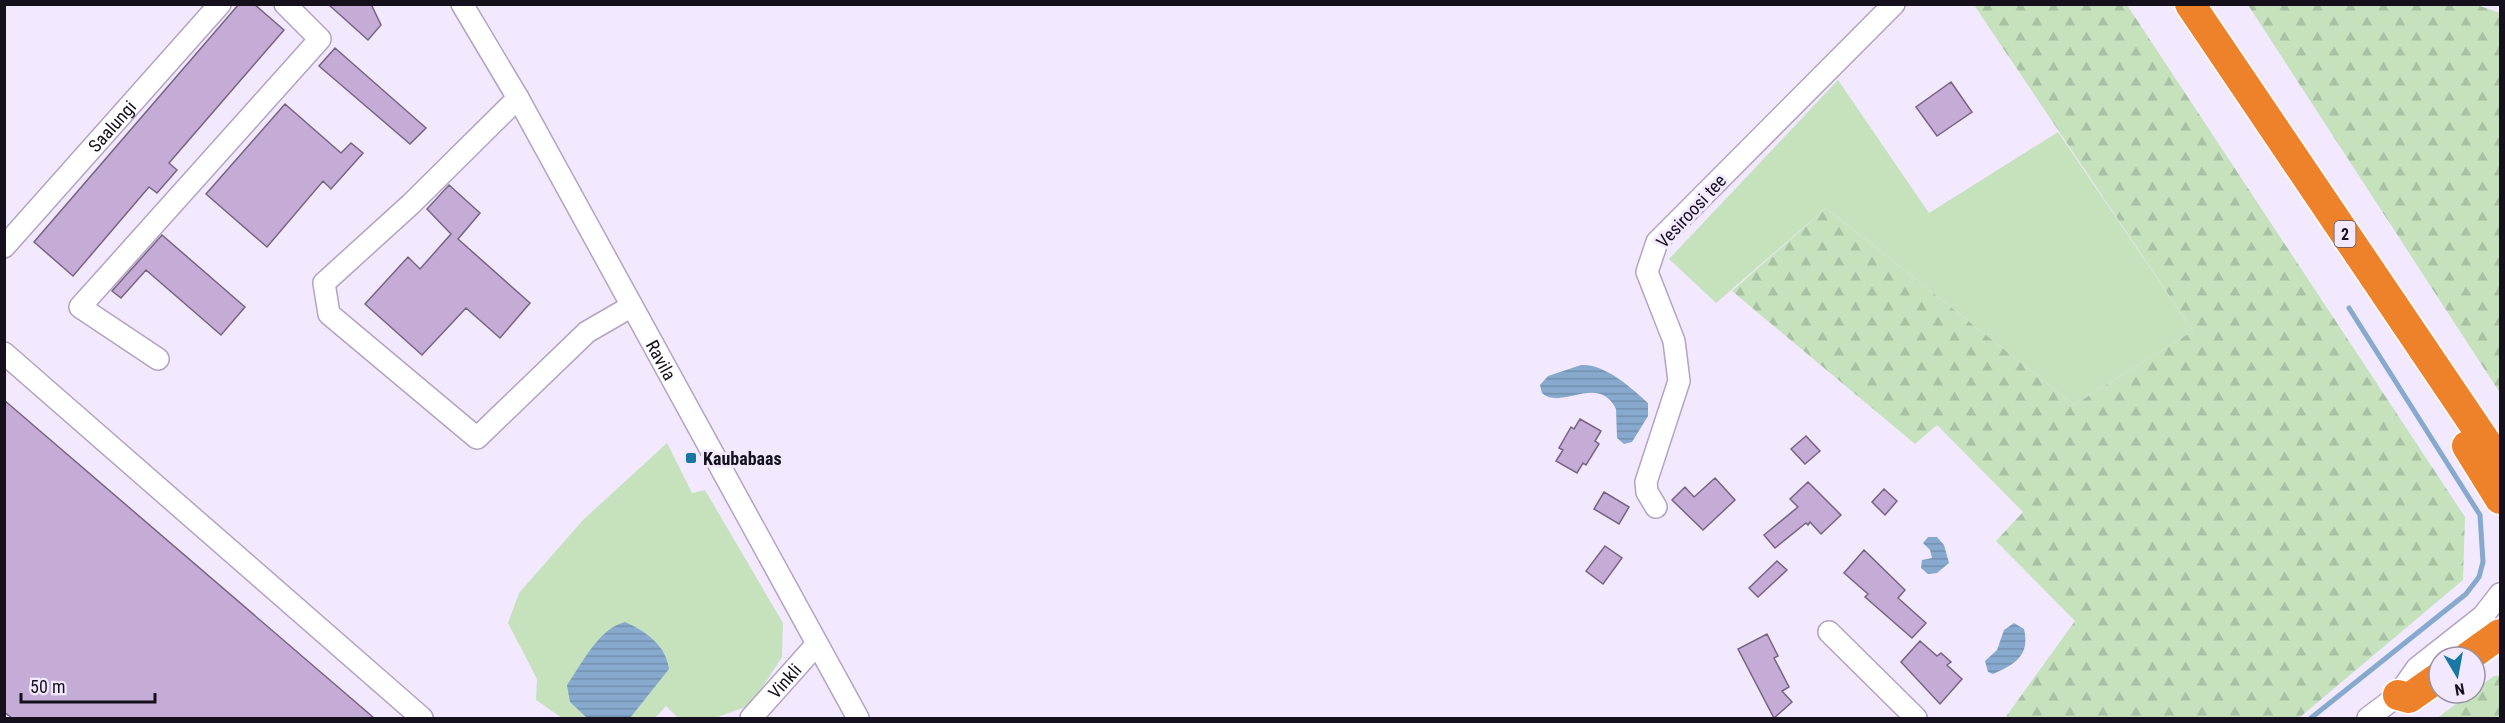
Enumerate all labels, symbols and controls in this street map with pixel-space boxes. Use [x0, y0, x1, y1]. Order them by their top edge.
street label: Saalungi [83, 96, 140, 156]
street label: Vesiroosi tee [1652, 170, 1730, 252]
road number: 2 [2334, 221, 2356, 247]
street label: Ravila [642, 336, 681, 384]
place label: Kaubabaas [703, 448, 782, 469]
marker: Kaubabaas [684, 451, 698, 465]
north arrow [2427, 645, 2487, 705]
street label: Vinkli [763, 659, 805, 702]
scale bar [21, 666, 154, 704]
text: 50 m [30, 676, 65, 697]
text: N [2453, 679, 2466, 699]

